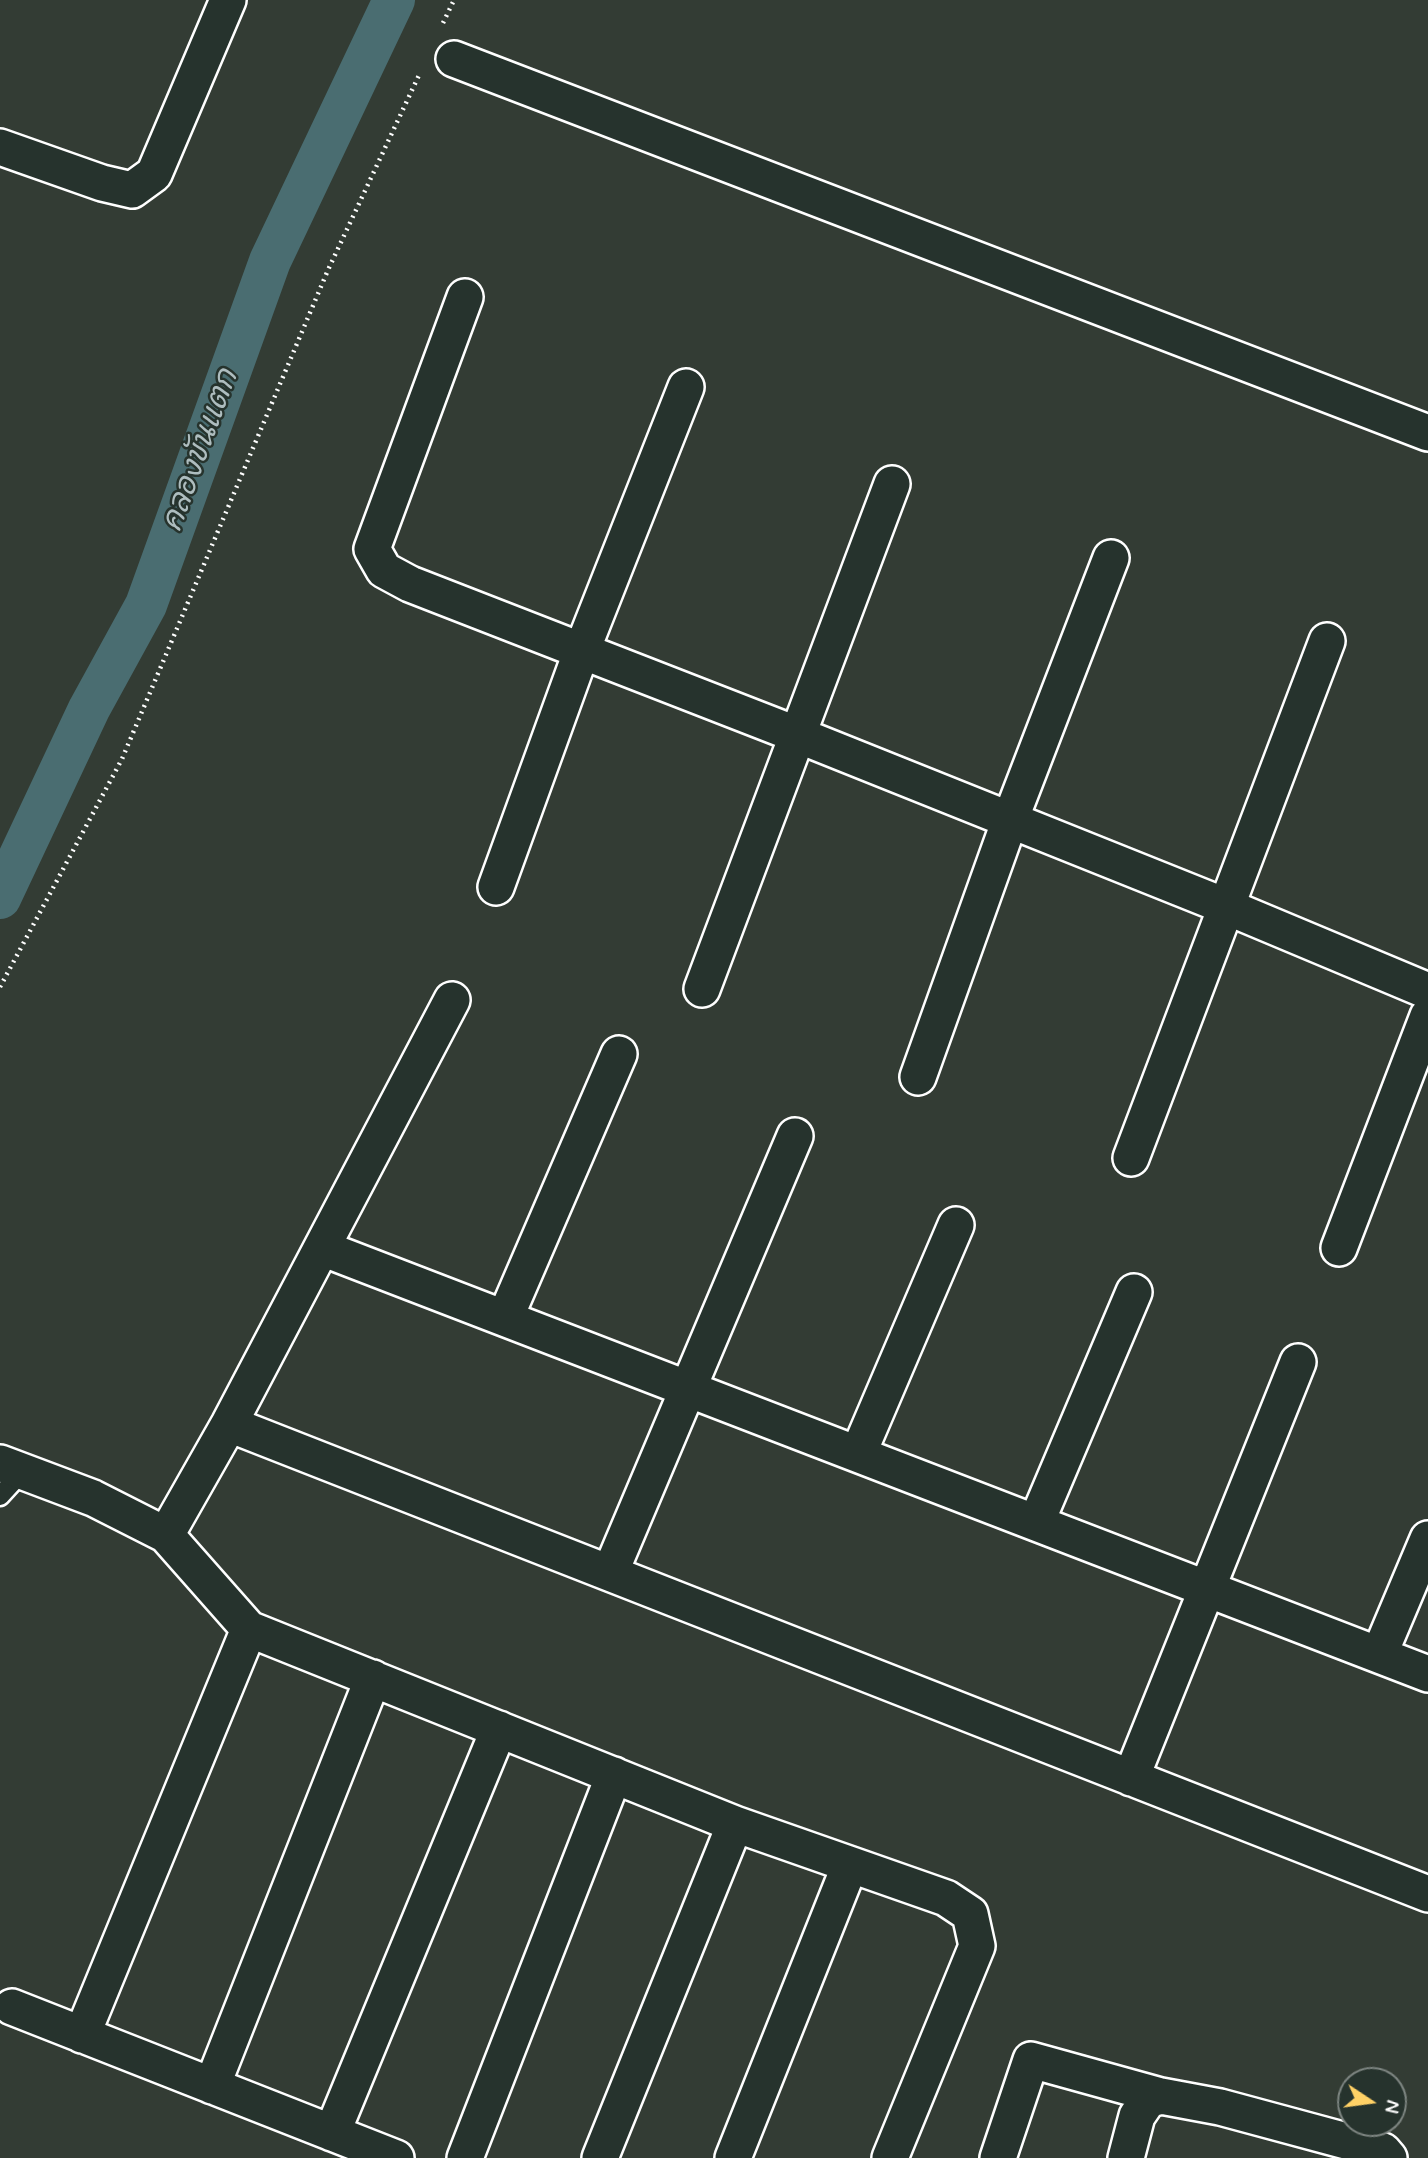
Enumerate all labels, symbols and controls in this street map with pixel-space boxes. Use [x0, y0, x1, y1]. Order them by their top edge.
water label: คลองขันแตก [156, 365, 248, 537]
north arrow [1337, 2067, 1407, 2137]
text: N [1377, 2097, 1405, 2115]

